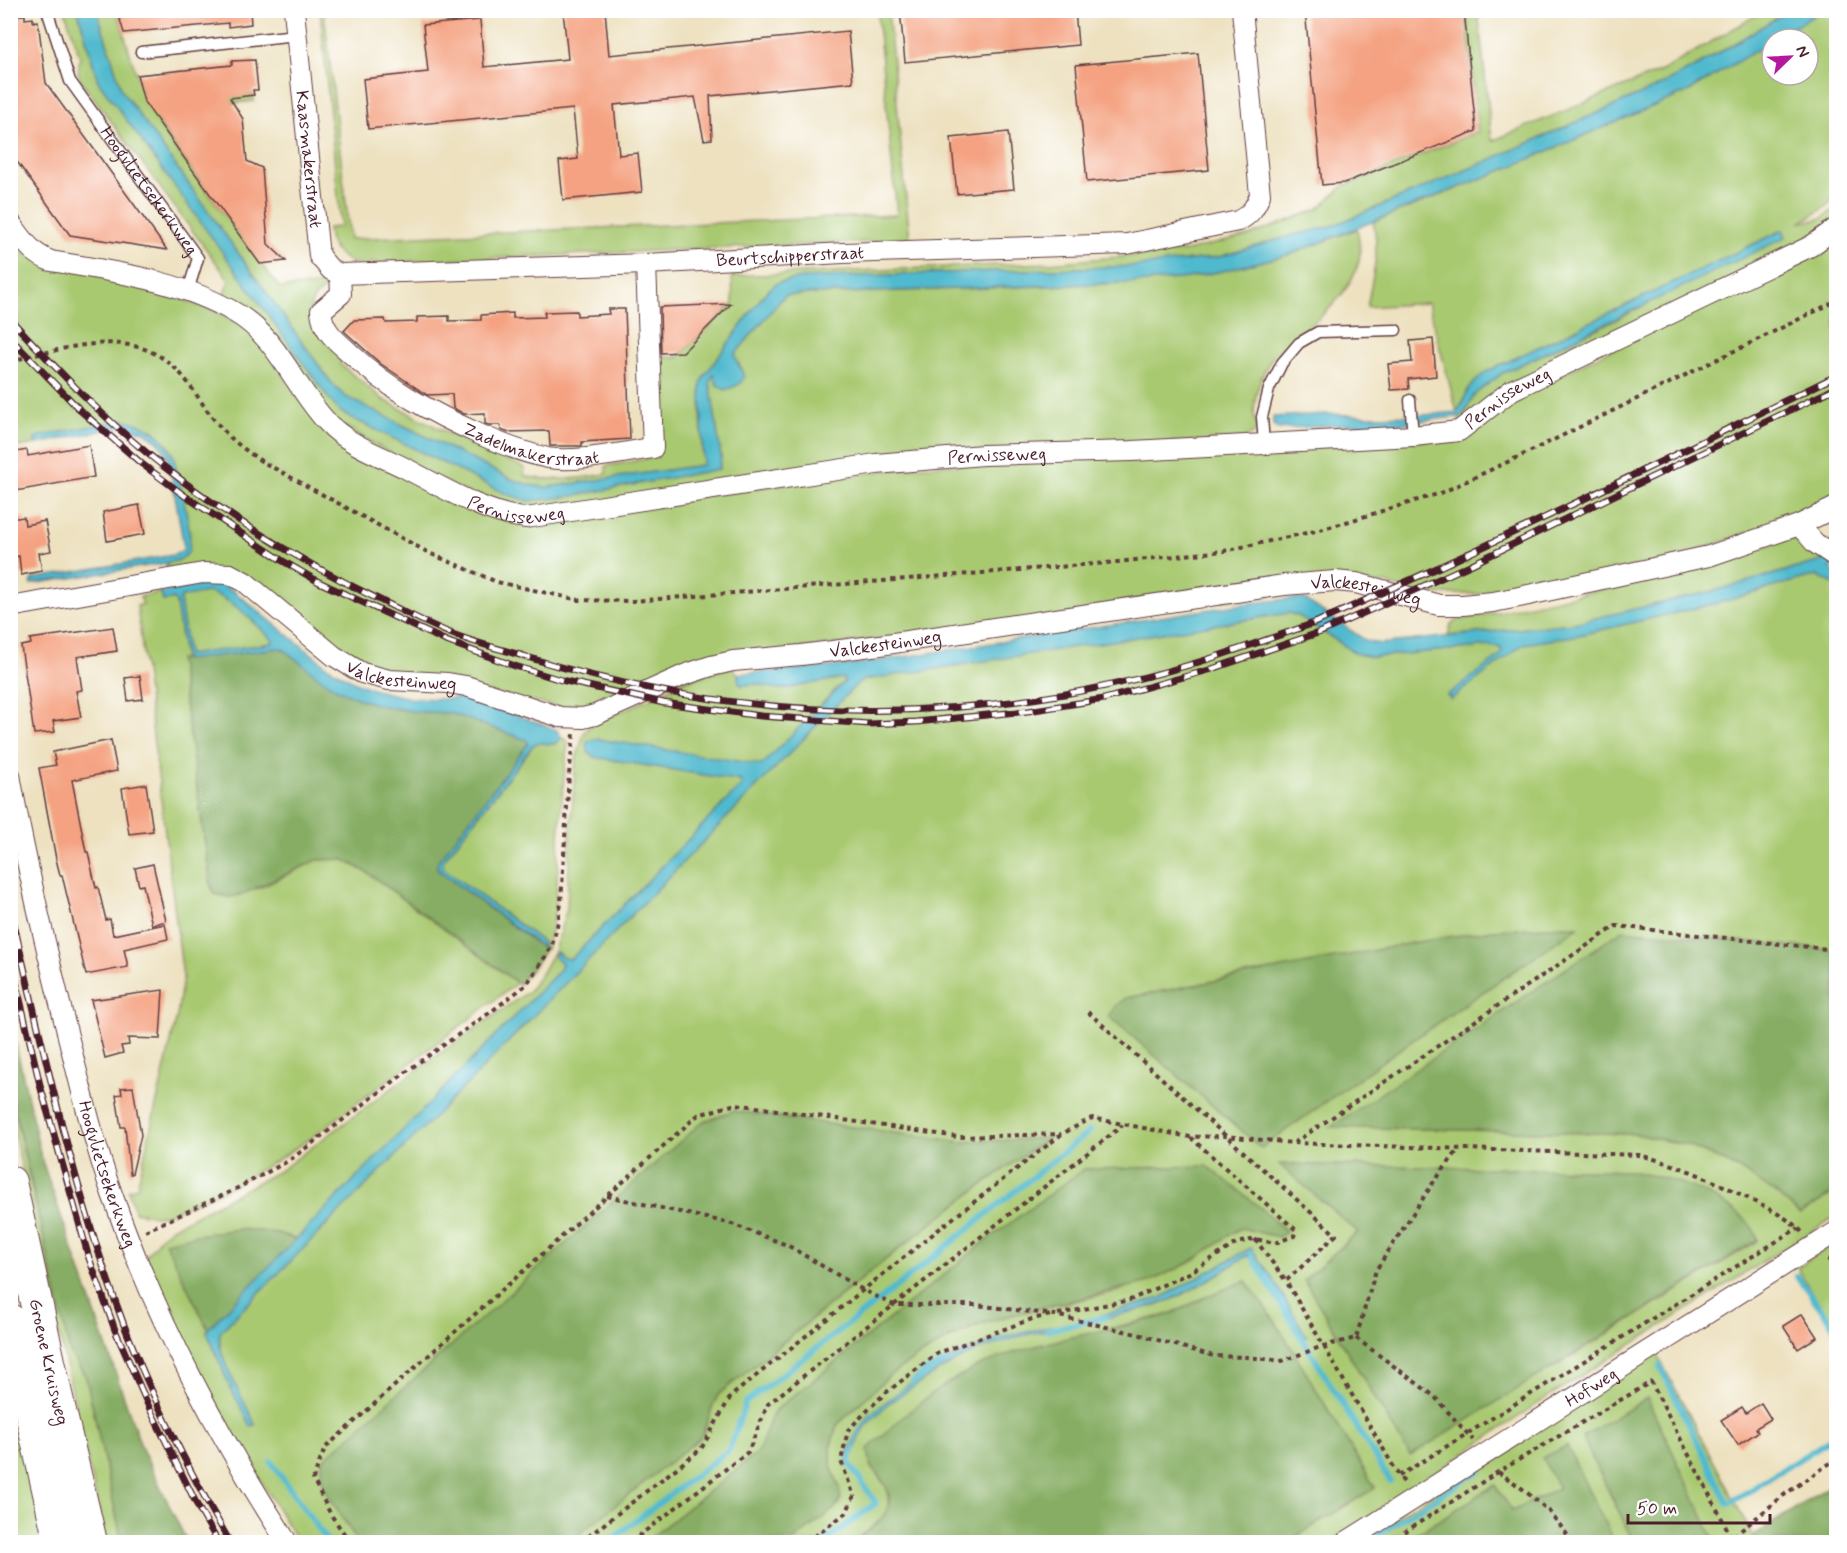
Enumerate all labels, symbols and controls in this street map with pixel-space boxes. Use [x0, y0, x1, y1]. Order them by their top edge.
north arrow [1760, 27, 1820, 87]
text: N [1791, 42, 1814, 61]
street label: Kaasmakerstraat [289, 89, 327, 230]
street label: Hoogvlietsekerkweg [94, 122, 203, 260]
street label: Beurtschipperstraat [715, 241, 865, 273]
street label: Pernisseweg [1460, 362, 1555, 435]
street label: Zadelmakerstraat [459, 417, 601, 472]
street label: Pernisseweg [947, 442, 1046, 471]
street label: Pernisseweg [464, 491, 566, 531]
street label: Valckesteinweg [1310, 570, 1424, 614]
street label: Valckesteinweg [828, 625, 943, 664]
street label: Valckesteinweg [341, 655, 459, 698]
street label: Hoogvlietsekerkweg [72, 1098, 142, 1251]
street label: Groene Kruisweg [23, 1296, 74, 1428]
street label: Hofweg [1561, 1362, 1622, 1413]
scale bar [1628, 1487, 1770, 1525]
text: 50 m [1637, 1497, 1677, 1521]

